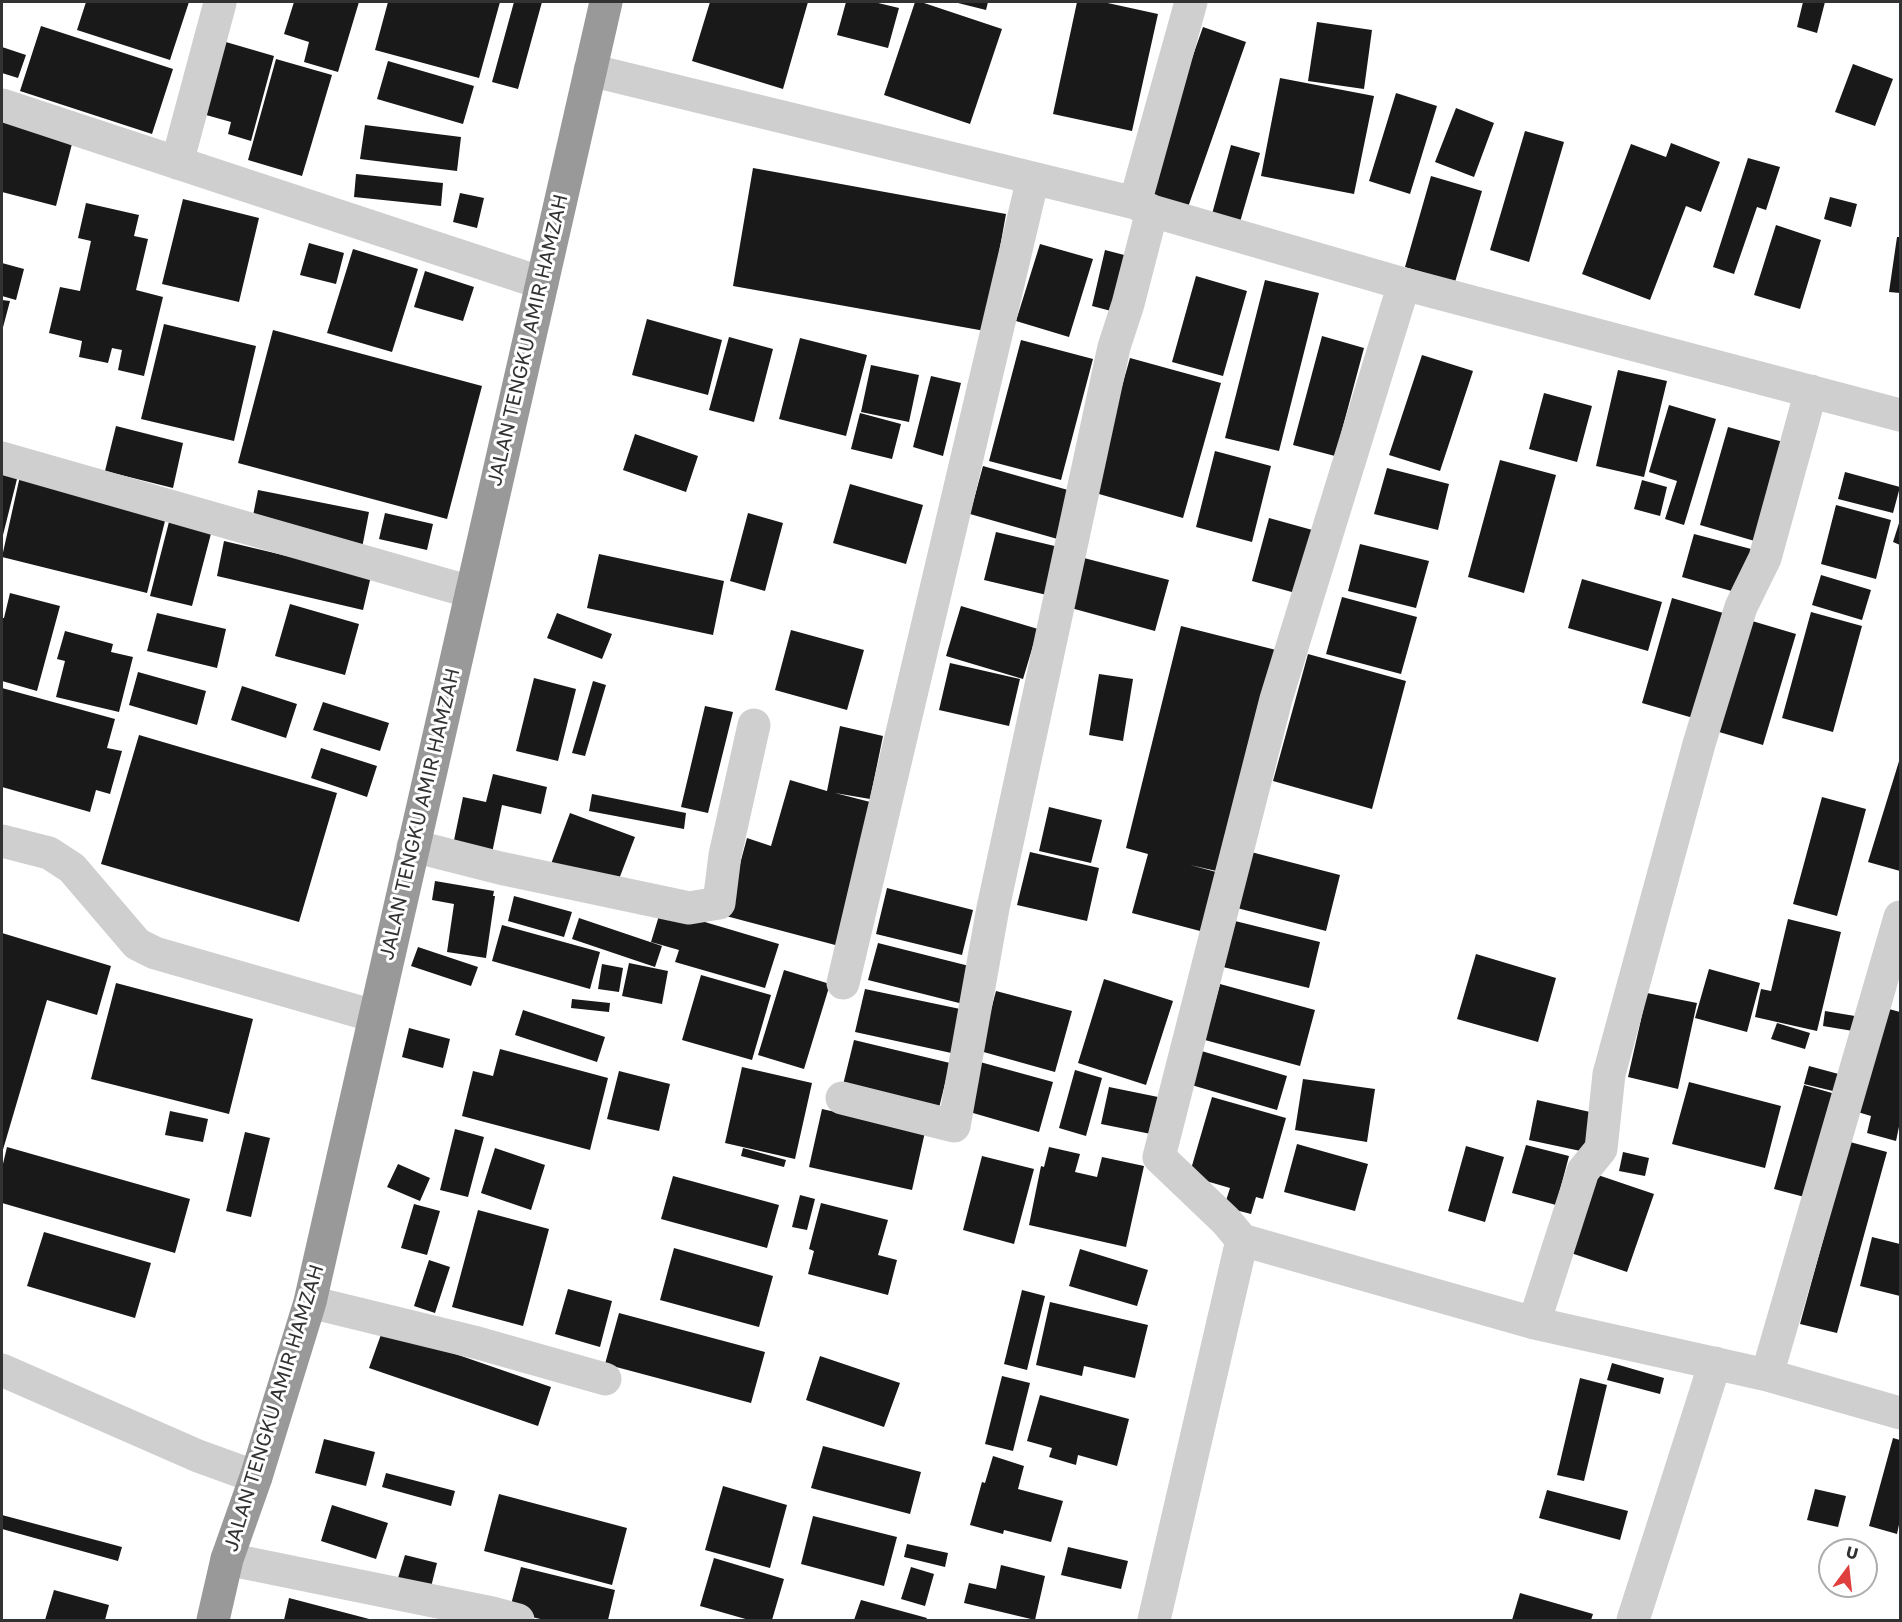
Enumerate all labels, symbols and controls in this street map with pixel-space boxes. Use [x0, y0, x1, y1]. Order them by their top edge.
street label: JALAN TENGKU AMIR HAMZAH [483, 192, 573, 488]
street label: JALAN TENGKU AMIR HAMZAH [375, 666, 465, 962]
street label: JALAN TENGKU AMIR HAMZAH [219, 1262, 329, 1554]
north arrow [1818, 1538, 1878, 1598]
text: U [1844, 1541, 1860, 1564]

